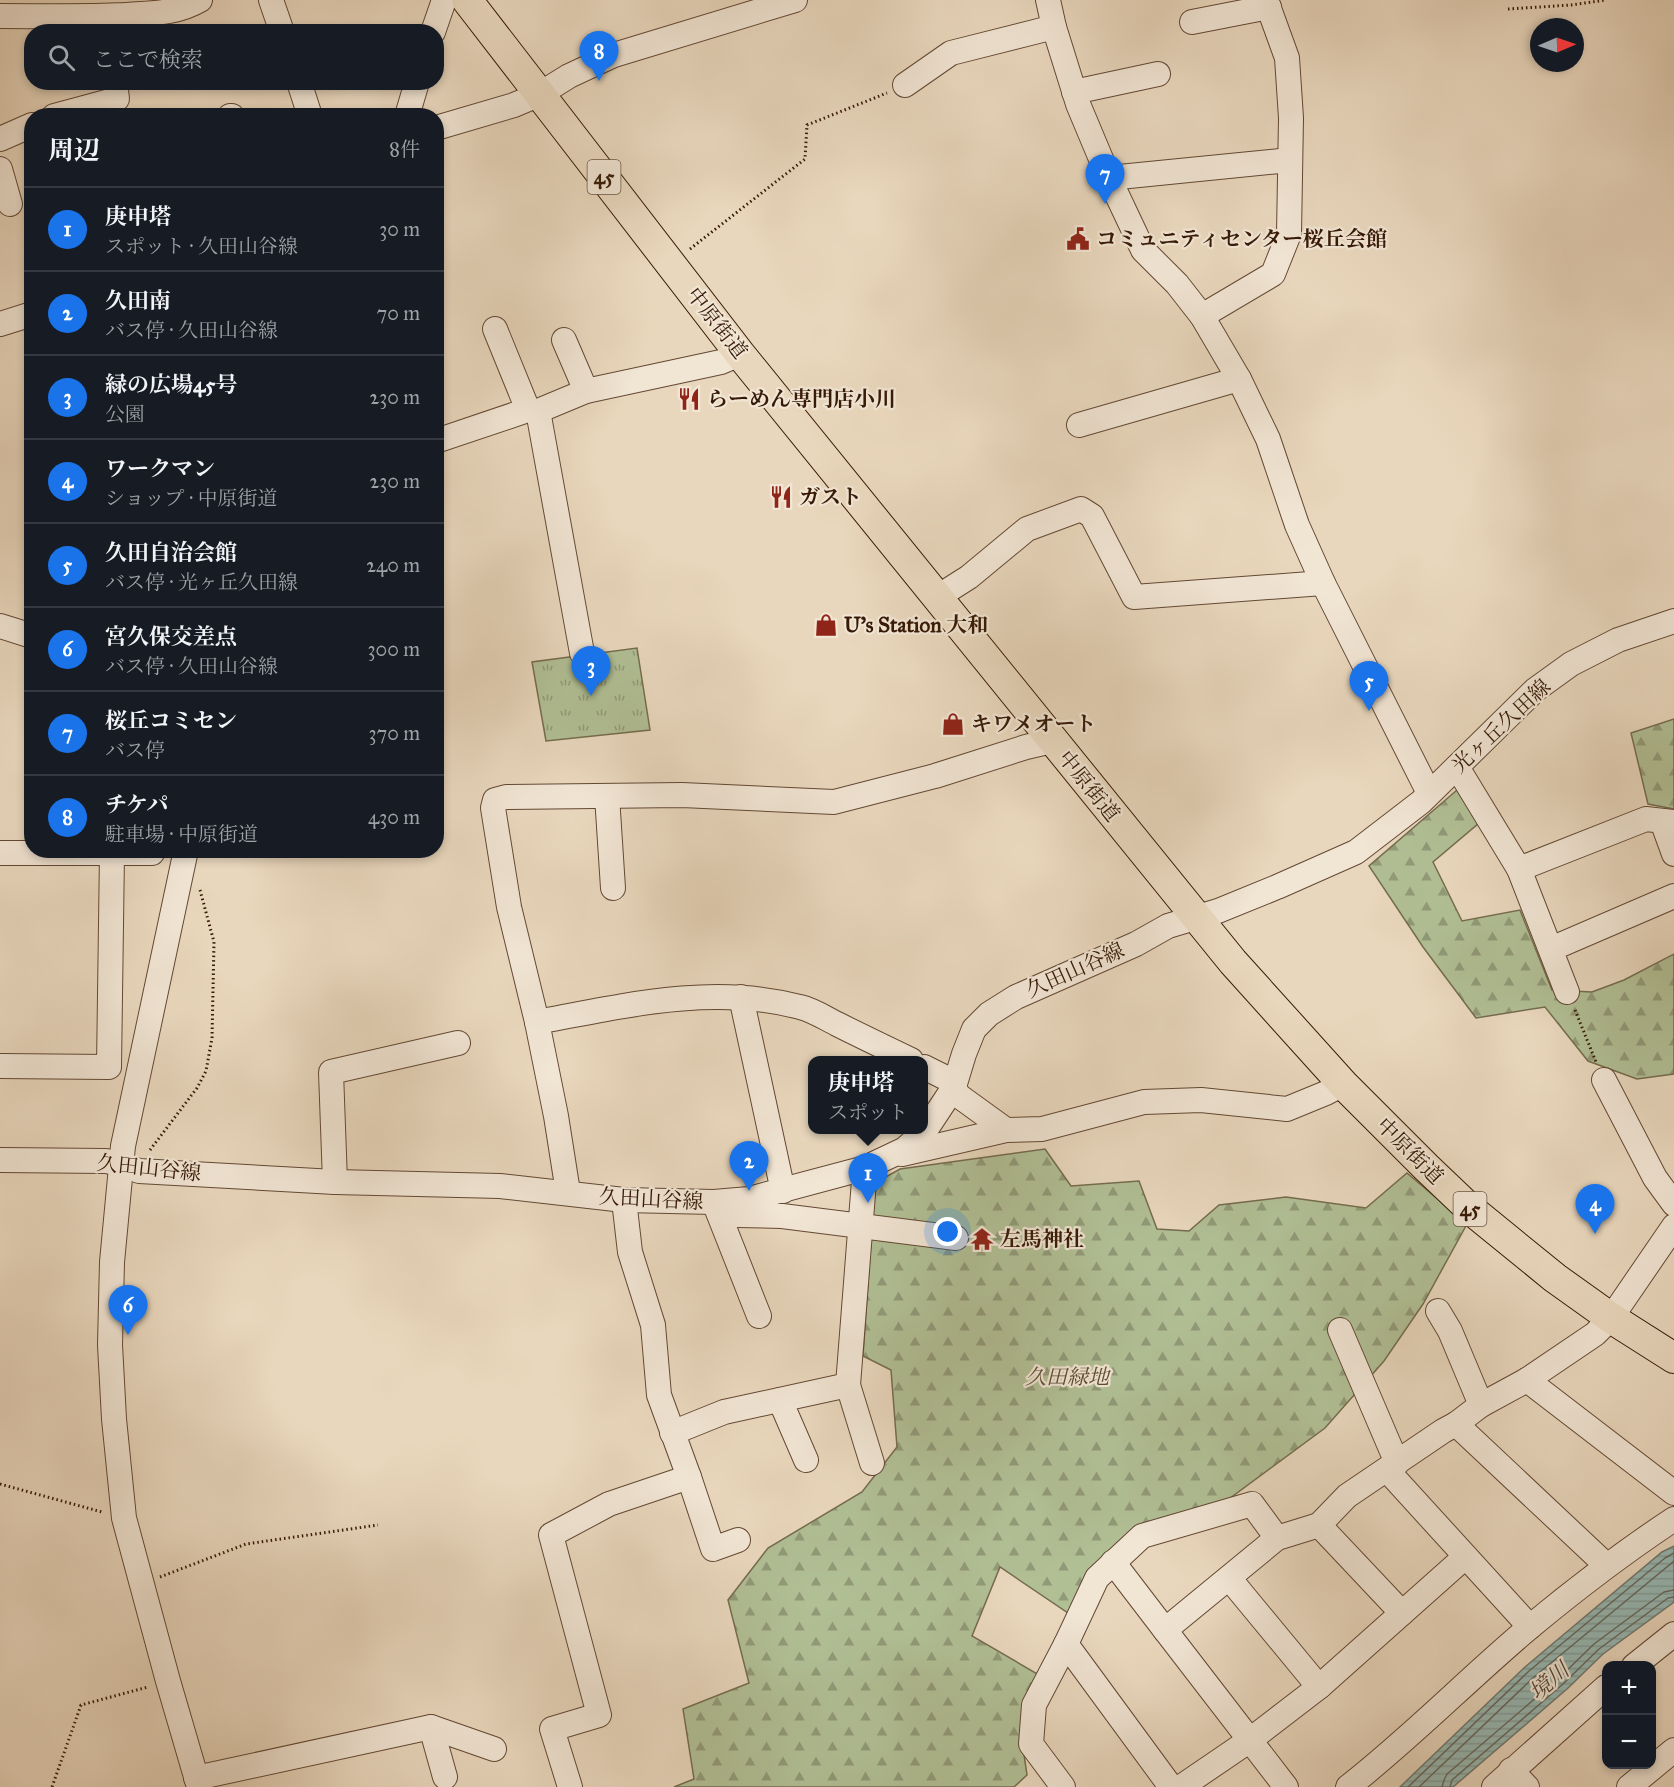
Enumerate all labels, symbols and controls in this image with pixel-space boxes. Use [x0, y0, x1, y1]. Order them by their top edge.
north arrow [1530, 18, 1584, 72]
search box [24, 24, 444, 90]
pin: 8 [580, 32, 618, 81]
icon: search [45, 41, 78, 74]
text: ここで検索 [93, 46, 203, 73]
text: 周辺 [48, 134, 100, 166]
text: 8件 [389, 137, 420, 161]
pin: 7 [1086, 154, 1124, 204]
road number: 45 [588, 160, 620, 194]
text: 庚申塔 [105, 203, 171, 230]
text: 1 [64, 217, 71, 241]
text: 30 m [379, 217, 420, 241]
public building icon: コミュニティセンター桜丘会館 [1065, 226, 1091, 252]
place label: コミュニティセンター桜丘会館 [1096, 226, 1387, 252]
text: スポット · 久田山谷線 [105, 234, 298, 258]
street label: 中原街道 [681, 282, 753, 364]
text: 久田南 [105, 287, 171, 314]
text: 2 [63, 301, 72, 325]
text: 70 m [377, 301, 420, 325]
text: バス停 · 久田山谷線 [105, 318, 278, 342]
text: 緑の広場45号 [105, 371, 237, 398]
text: 3 [64, 385, 72, 409]
text: 230 m [369, 385, 420, 409]
restaurant icon: らーめん専門店小川 [676, 386, 702, 412]
place label: らーめん専門店小川 [707, 386, 896, 412]
text: 公園 [105, 402, 145, 426]
text: ワークマン [105, 455, 215, 482]
text: 4 [62, 469, 73, 493]
text: 230 m [369, 469, 420, 493]
restaurant icon: ガスト [768, 484, 794, 510]
place label: ガスト [799, 484, 862, 510]
text: ショップ · 中原街道 [105, 486, 278, 510]
text: 久田自治会館 [105, 539, 237, 566]
text: 5 [63, 553, 72, 577]
text: 240 m [366, 553, 420, 577]
text: バス停 · 光ヶ丘久田線 [105, 570, 298, 594]
shop icon: U’s Station 大和 [813, 612, 839, 638]
place label: U’s Station 大和 [844, 612, 988, 638]
text: 宮久保交差点 [105, 623, 237, 650]
text: 6 [62, 637, 73, 661]
text: 300 m [368, 637, 420, 661]
pin: 3 [572, 646, 610, 696]
text: バス停 · 久田山谷線 [105, 654, 278, 678]
pin: 5 [1350, 662, 1388, 711]
street label: 光ヶ丘久田線 [1446, 674, 1556, 778]
text: 桜丘コミセン [105, 707, 237, 734]
shop icon: キワメオート [940, 711, 966, 737]
place label: キワメオート [971, 711, 1096, 737]
text: 7 [62, 721, 73, 745]
text: 370 m [369, 721, 420, 745]
text: バス停 [105, 738, 165, 762]
street label: 中原街道 [1052, 745, 1126, 827]
text: チケパ [105, 791, 169, 818]
text: 8 [62, 805, 73, 829]
text: 430 m [368, 805, 420, 829]
text: 駐車場 · 中原街道 [105, 822, 258, 846]
street label: 久田山谷線 [1022, 937, 1128, 1003]
popup [808, 1056, 928, 1134]
text: 庚申塔 [828, 1069, 894, 1096]
text: スポット [828, 1100, 908, 1124]
street label: 中原街道 [1371, 1112, 1449, 1190]
pin: 2 [730, 1142, 768, 1191]
street label: 久田山谷線 [95, 1150, 203, 1186]
pin: 1 [848, 1154, 888, 1203]
street label: 久田山谷線 [598, 1183, 704, 1215]
pin: 4 [1576, 1184, 1614, 1234]
road number: 45 [1454, 1192, 1486, 1226]
your location [933, 1217, 962, 1246]
temple icon: 左馬神社 [969, 1226, 995, 1252]
place label: 左馬神社 [1000, 1226, 1084, 1252]
pin: 6 [108, 1286, 148, 1335]
park label: 久田緑地 [1025, 1364, 1111, 1390]
water label: 境川 [1523, 1655, 1576, 1705]
map controls [1602, 1661, 1656, 1769]
button: + [1602, 1661, 1656, 1715]
button: − [1602, 1715, 1656, 1769]

